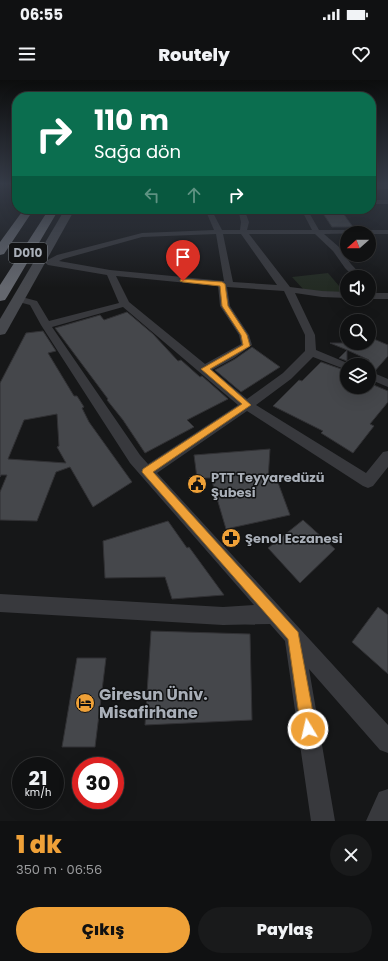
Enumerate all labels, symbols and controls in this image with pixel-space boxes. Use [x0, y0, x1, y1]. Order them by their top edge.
text: 06:55 [20, 4, 63, 25]
text: Routely [158, 42, 230, 67]
icon: menu [16, 43, 38, 65]
icon: heart [350, 43, 372, 65]
text: 110 m [94, 101, 169, 140]
icon: right [28, 108, 80, 160]
text: Sağa dön [94, 139, 181, 164]
icon: left [141, 184, 163, 206]
icon: ahead [183, 184, 205, 206]
icon: right [225, 184, 247, 206]
north arrow [340, 226, 376, 262]
map controls [340, 226, 376, 394]
pin [166, 240, 200, 281]
road number: D010 [9, 243, 47, 263]
icon: arrive [172, 246, 194, 268]
button: sound [340, 270, 376, 306]
button: search [340, 314, 376, 350]
button: layers [340, 358, 376, 394]
place label: PTT Teyyaredüzü Şubesi [211, 468, 325, 502]
public building icon: PTT Teyyaredüzü Şubesi [186, 473, 208, 495]
pharmacy icon: Şenol Eczanesi [220, 527, 242, 549]
place label: Şenol Eczanesi [245, 529, 343, 548]
place label: Giresun Üniv. Misafirhane [99, 683, 208, 724]
hotel icon: Giresun Üniv. Misafirhane [74, 692, 96, 714]
position arrow [287, 708, 329, 750]
speed limit sign: 30 [72, 757, 124, 809]
text: 21 [29, 764, 47, 792]
text: km/h [25, 785, 51, 800]
text: 1 dk [16, 828, 62, 861]
button: close [330, 834, 372, 876]
text: 350 m · 06:56 [16, 860, 102, 879]
button: Çıkış [16, 907, 190, 953]
button: Paylaş [198, 907, 372, 953]

